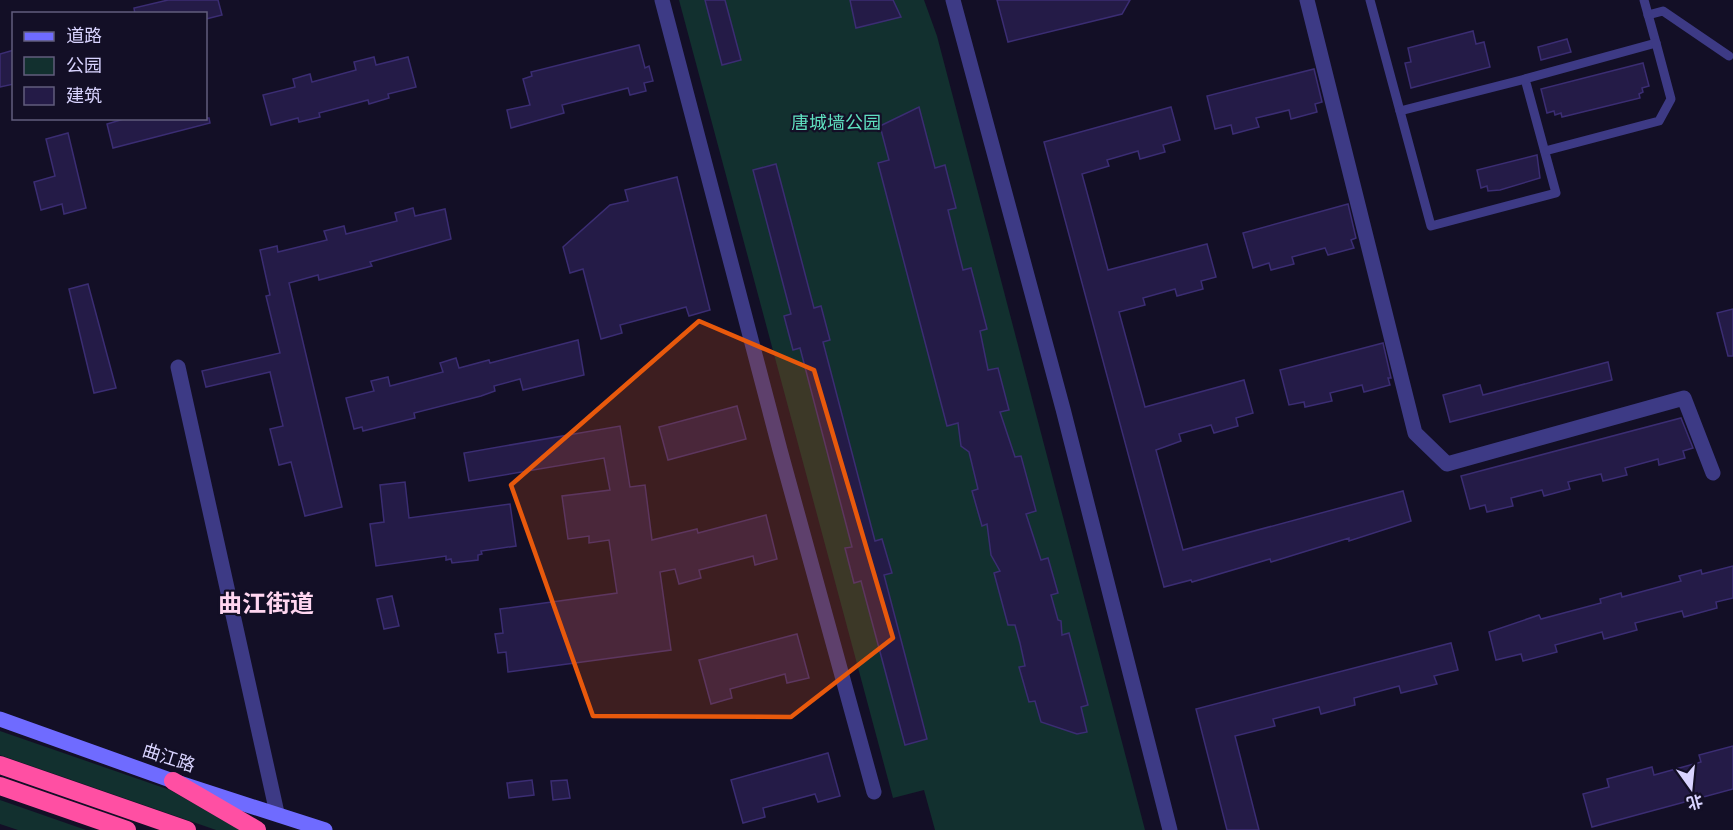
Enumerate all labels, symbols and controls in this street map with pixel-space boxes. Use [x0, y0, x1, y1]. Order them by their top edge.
legend [12, 12, 207, 120]
text: 道路 [66, 25, 102, 45]
text: 公园 [66, 55, 102, 75]
text: 建筑 [66, 85, 102, 105]
park label: 唐城墙公园 [791, 112, 881, 132]
district label: 曲江街道 [218, 590, 314, 617]
street label: 曲江路 [140, 739, 198, 775]
north arrow [1661, 758, 1721, 818]
text: 北 [1685, 792, 1705, 813]

